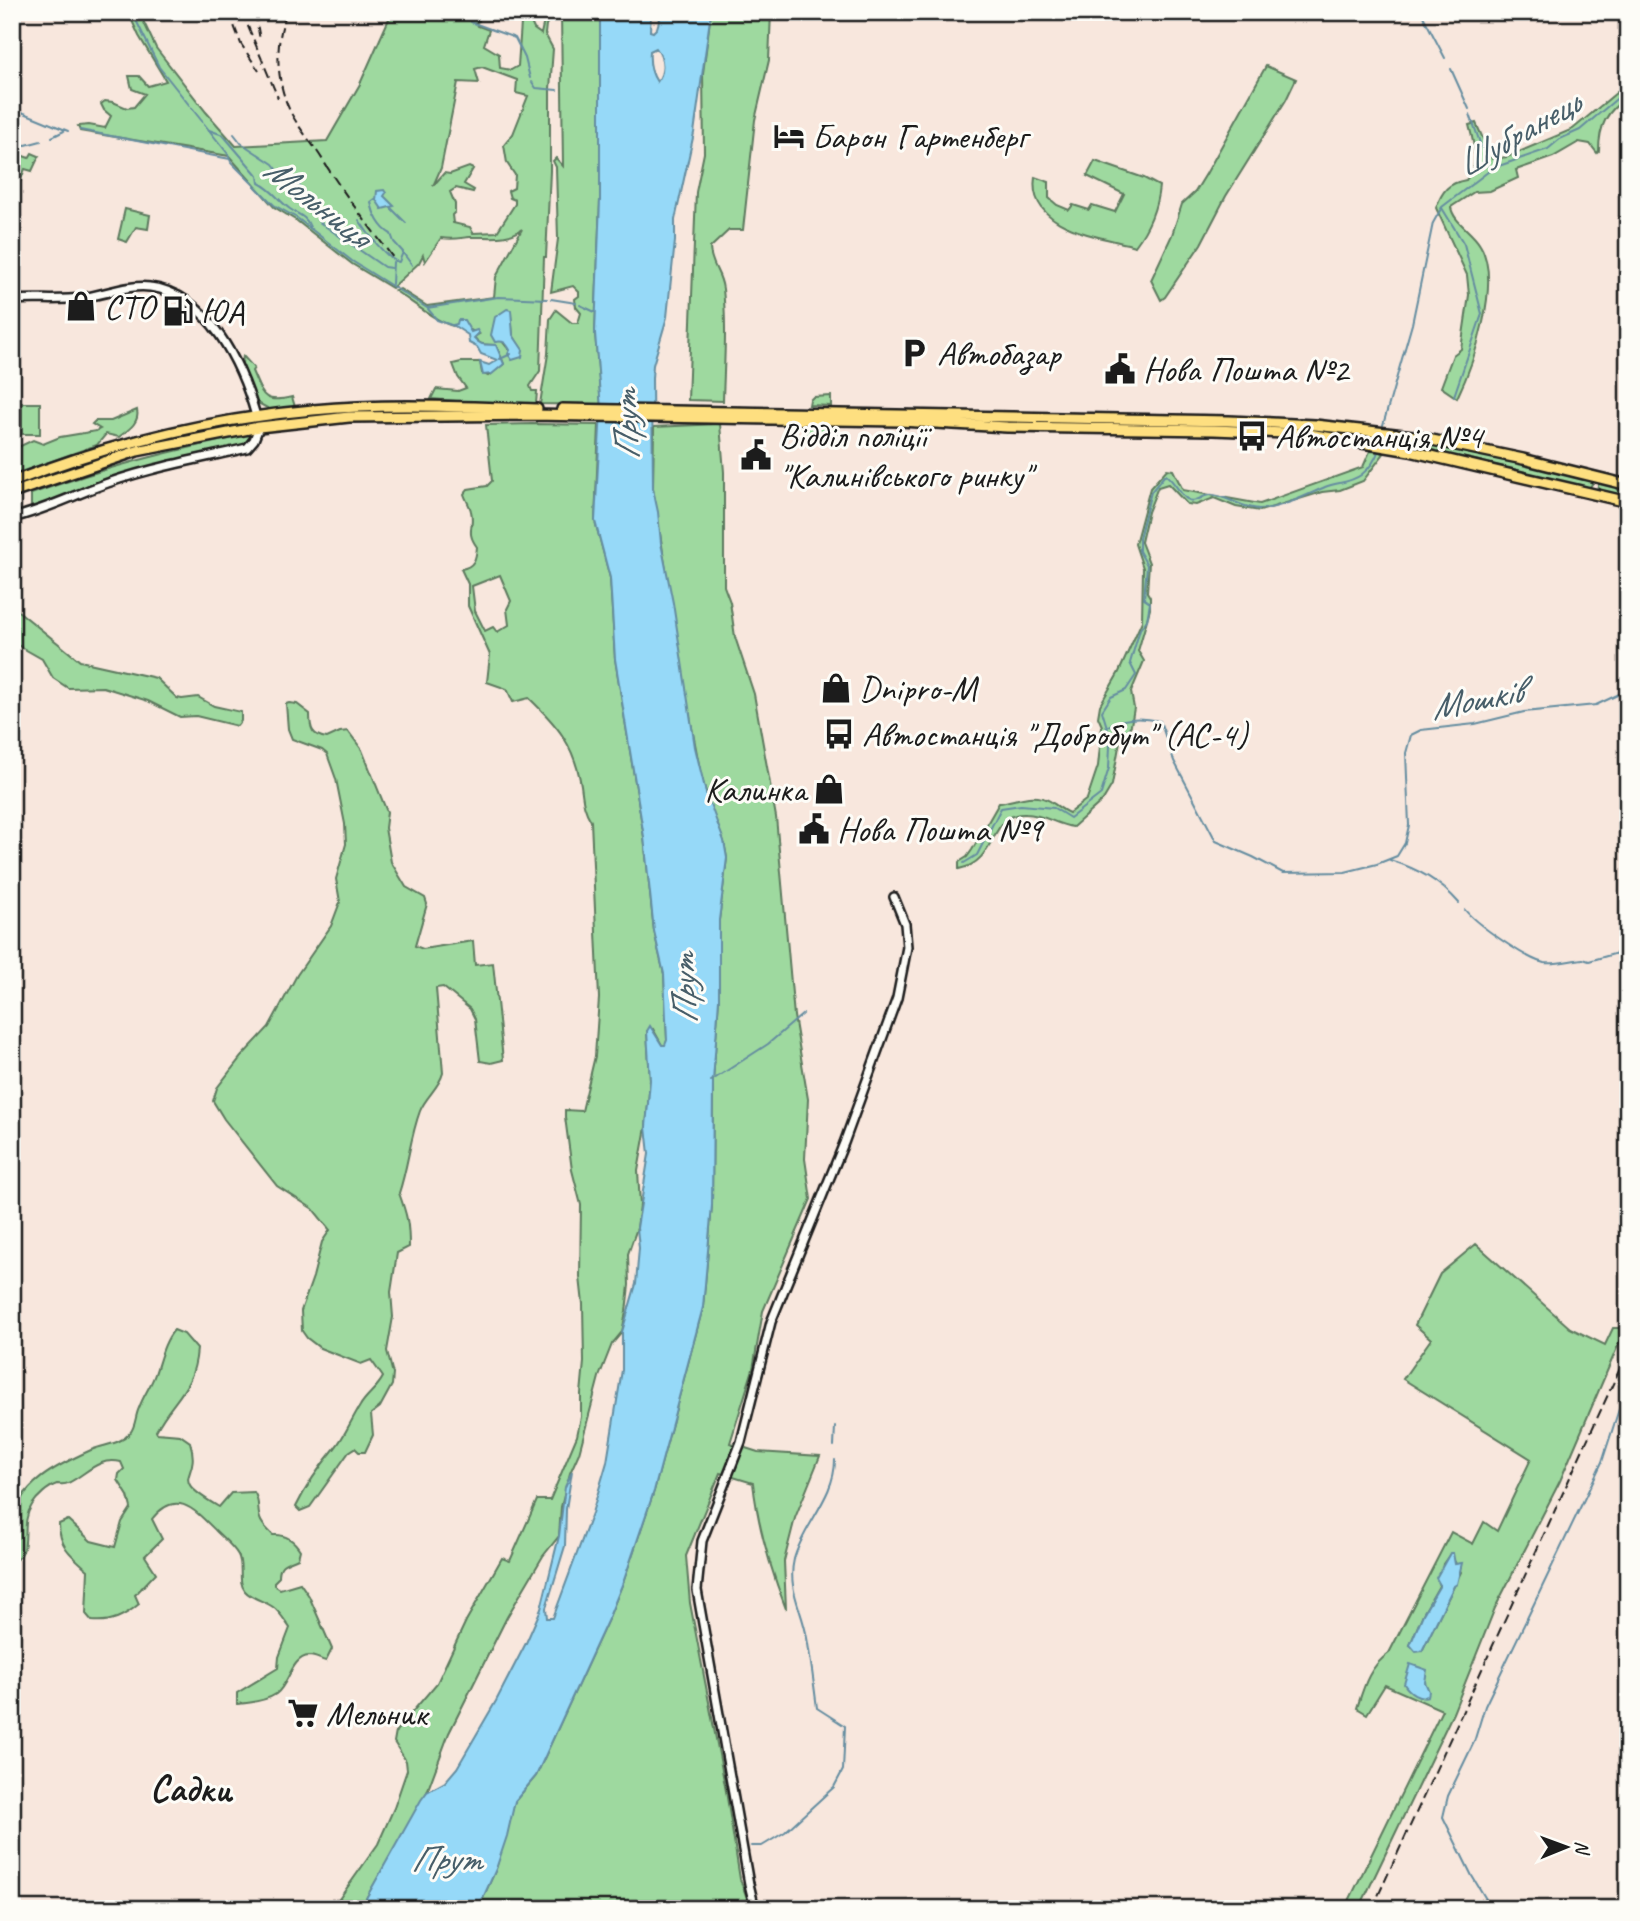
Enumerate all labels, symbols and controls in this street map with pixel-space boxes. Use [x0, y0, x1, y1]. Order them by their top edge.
water label: Шубранець [1447, 77, 1592, 188]
place label: Барон Гартенберг [812, 114, 1032, 159]
hotel icon: Барон Гартенберг [772, 119, 806, 153]
water label: Мольниця [255, 145, 384, 261]
place label: СТО [104, 284, 158, 329]
shop icon: СТО [64, 289, 98, 323]
place label: ЮА [201, 289, 245, 334]
fuel station icon: ЮА [161, 294, 195, 328]
place label: Автобазар [937, 331, 1062, 376]
parking icon: Автобазар [897, 336, 931, 370]
place label: Нова Пошта №2 [1143, 347, 1352, 392]
public building icon: Нова Пошта №2 [1103, 352, 1137, 386]
water label: Прут [601, 386, 650, 461]
place label: Відділ поліції "Калинівського ринку" [779, 413, 1037, 498]
place label: Автостанція №4 [1275, 414, 1485, 459]
bus stop icon: Автостанція №4 [1235, 419, 1269, 453]
public building icon: Відділ поліції "Калинівського ринку" [739, 438, 773, 472]
water label: Мошків [1426, 664, 1539, 730]
place label: Dnipro-M [859, 666, 979, 711]
shop icon: Dnipro-M [819, 671, 853, 705]
place label: Автостанція "Добробут" (АС-4) [862, 712, 1250, 757]
bus stop icon: Автостанція "Добробут" (АС-4) [822, 717, 856, 751]
place label: Калинка [705, 767, 809, 812]
shop icon: Калинка [812, 772, 846, 806]
place label: Нова Пошта №9 [837, 807, 1046, 852]
public building icon: Нова Пошта №9 [797, 812, 831, 846]
water label: Прут [659, 950, 708, 1025]
place label: Мельник [326, 1691, 430, 1736]
supermarket icon: Мельник [286, 1696, 320, 1730]
district label: Садки [150, 1765, 234, 1812]
north arrow [1532, 1812, 1602, 1882]
water label: Прут [411, 1835, 485, 1882]
text: N [1570, 1841, 1594, 1856]

